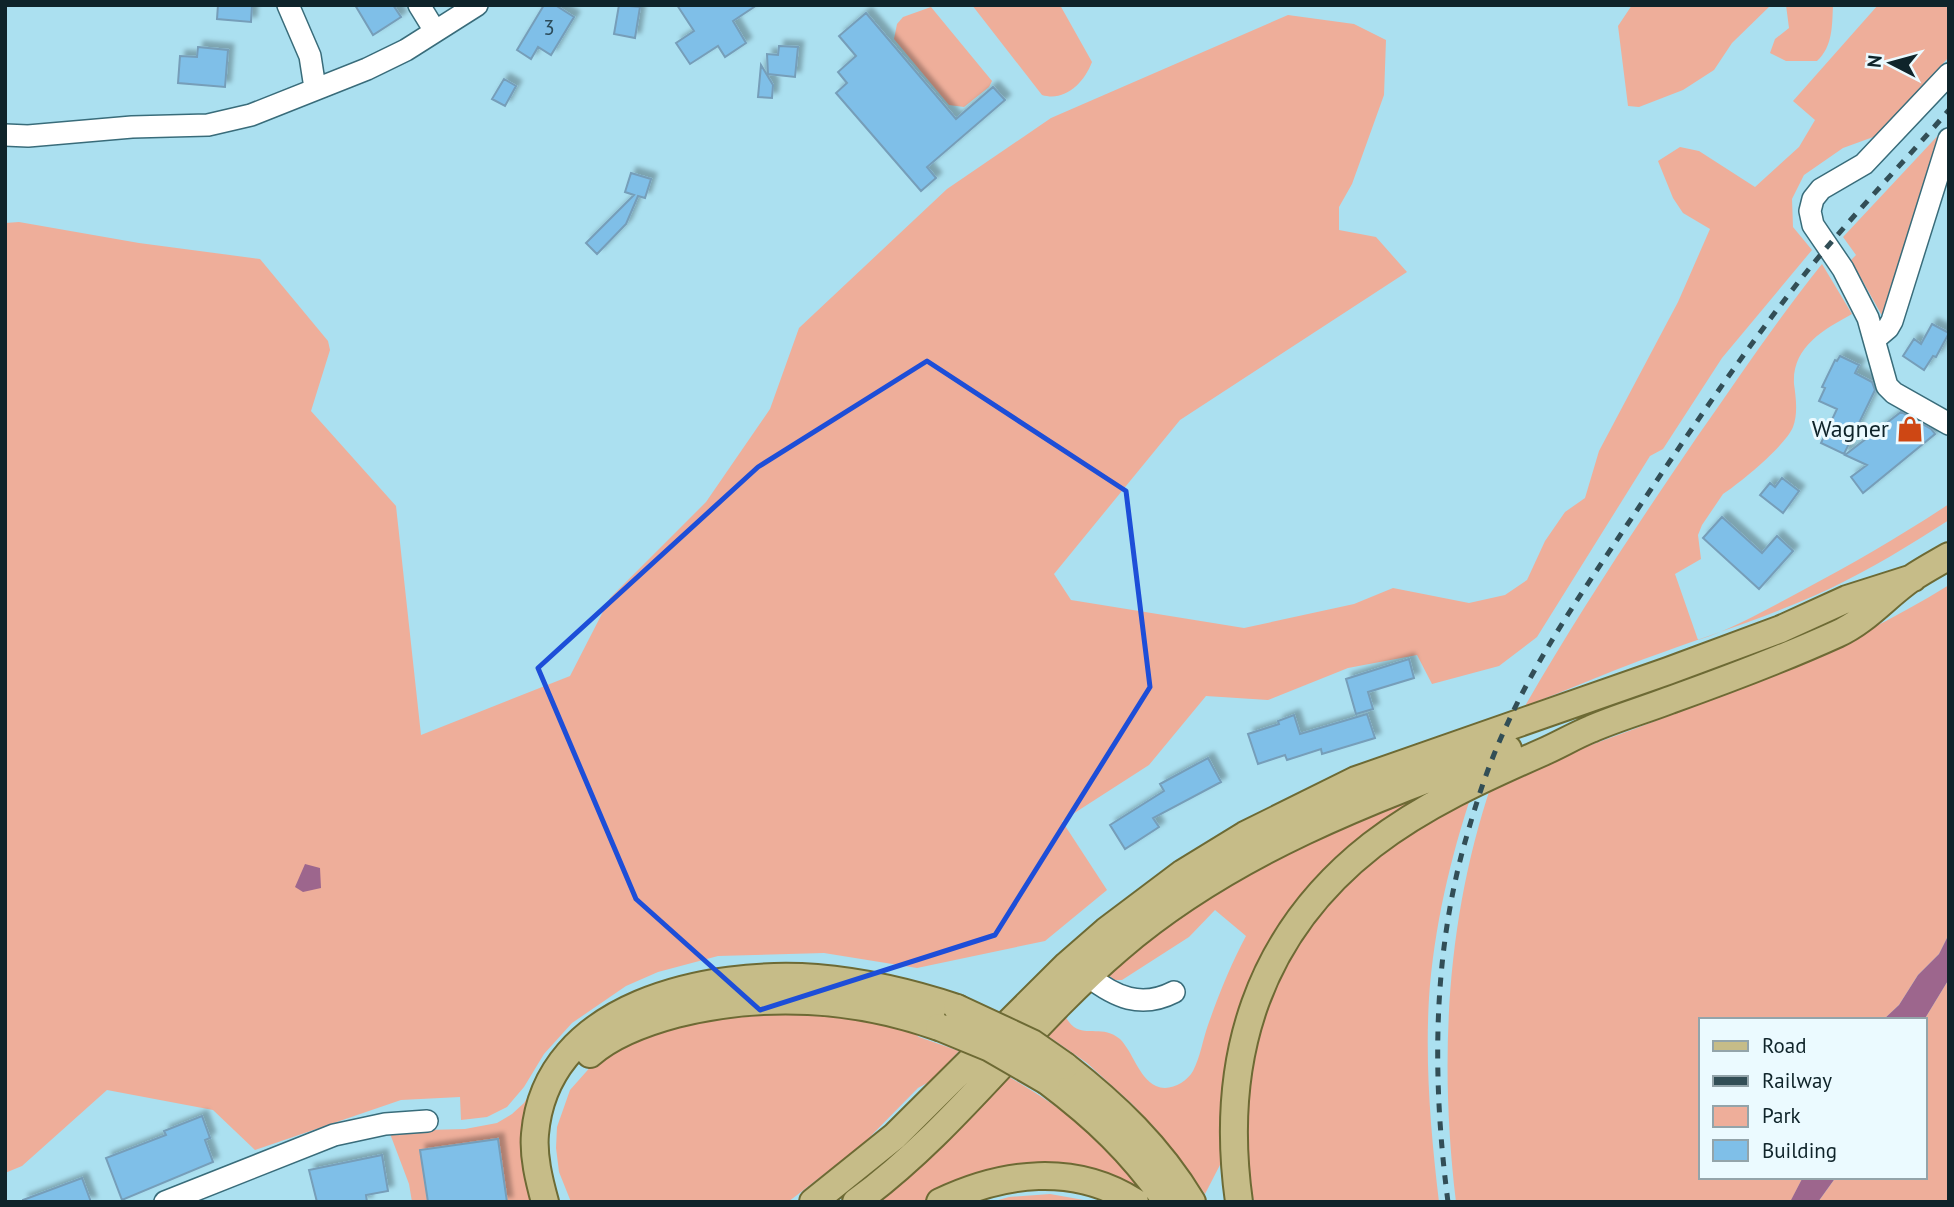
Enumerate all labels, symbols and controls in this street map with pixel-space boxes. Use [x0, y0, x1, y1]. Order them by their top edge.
house number: 3 [543, 14, 555, 41]
north arrow [1856, 28, 1926, 98]
text: N [1862, 54, 1887, 69]
place label: Wagner [1812, 413, 1889, 444]
shop icon: Wagner [1895, 414, 1925, 444]
legend [1699, 1018, 1926, 1179]
text: Road [1762, 1032, 1806, 1059]
text: Railway [1762, 1067, 1832, 1094]
text: Park [1762, 1102, 1801, 1129]
text: Building [1762, 1137, 1837, 1164]

